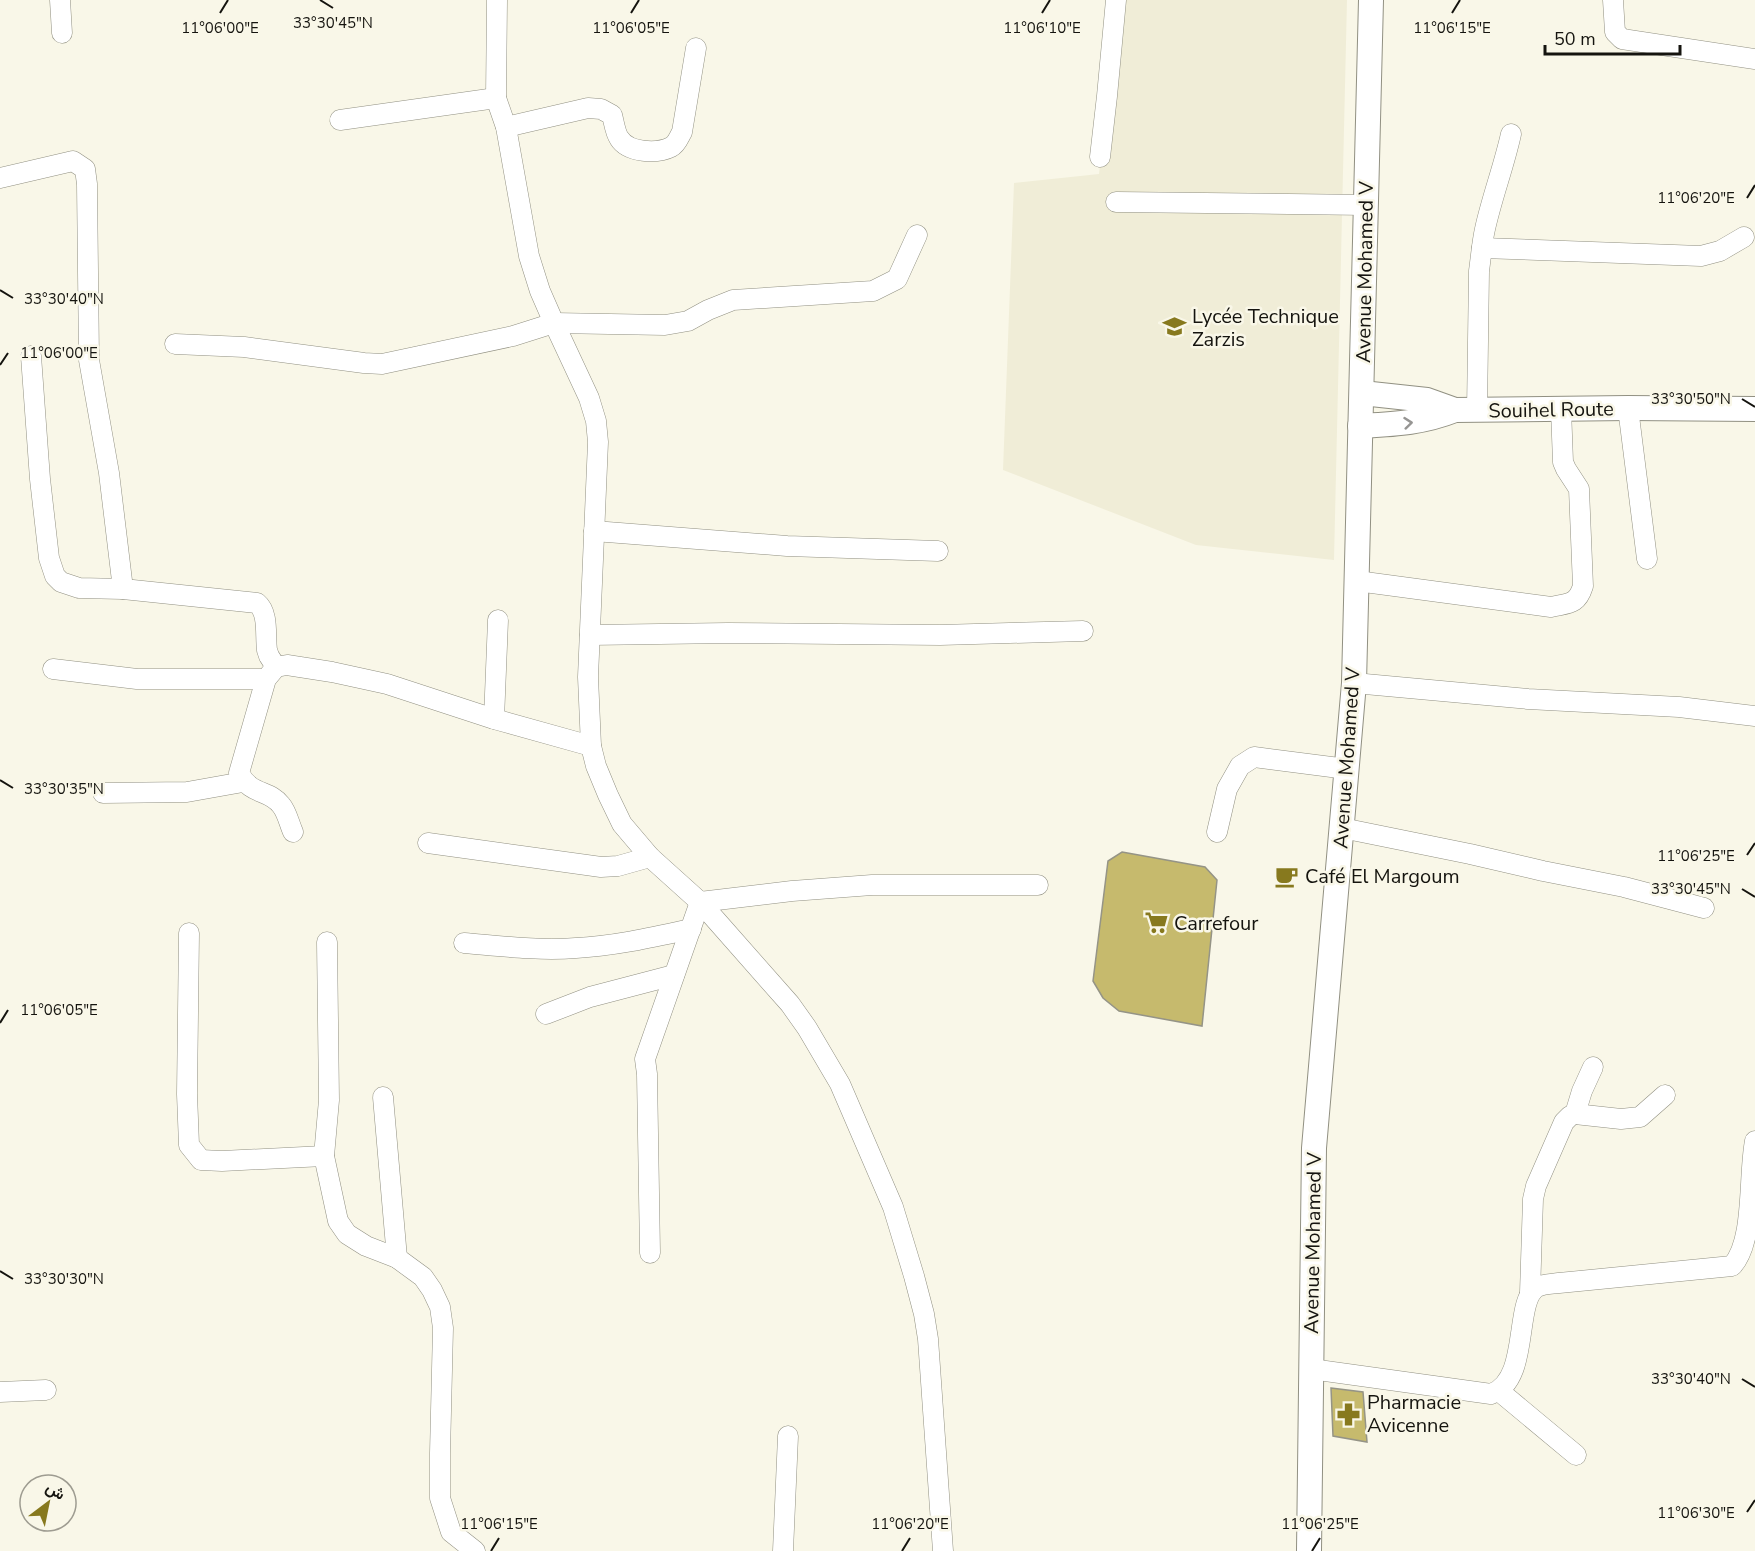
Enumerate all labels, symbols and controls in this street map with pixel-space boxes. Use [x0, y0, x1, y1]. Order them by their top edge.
text: 33°30'45"N [293, 13, 373, 33]
text: 11°06'00"E [181, 18, 259, 38]
text: 11°06'05"E [592, 18, 670, 38]
text: 11°06'10"E [1003, 18, 1081, 38]
text: 11°06'15"E [1413, 18, 1491, 38]
scale bar [1545, 18, 1680, 56]
text: 50 m [1554, 27, 1596, 51]
street label: Avenue Mohamed V [1350, 181, 1380, 363]
text: 11°06'20"E [1657, 188, 1735, 208]
text: 33°30'40"N [24, 289, 104, 309]
place label: Lycée Technique Zarzis [1192, 303, 1339, 353]
school or university icon: Lycée Technique Zarzis [1161, 314, 1187, 340]
text: 11°06'00"E [20, 343, 98, 363]
text: 33°30'50"N [1651, 389, 1731, 409]
street label: Souihel Route [1488, 395, 1614, 425]
one-way arrow [1404, 417, 1413, 430]
street label: Avenue Mohamed V [1327, 666, 1367, 850]
text: 33°30'35"N [24, 779, 104, 799]
text: 11°06'25"E [1657, 846, 1735, 866]
cafe icon: Café El Margoum [1274, 863, 1300, 889]
place label: Café El Margoum [1305, 863, 1460, 890]
text: 33°30'45"N [1651, 879, 1731, 899]
supermarket icon: Carrefour [1143, 910, 1169, 936]
place label: Carrefour [1174, 910, 1258, 937]
text: 11°06'05"E [20, 1000, 98, 1020]
street label: Avenue Mohamed V [1298, 1152, 1328, 1334]
text: 33°30'30"N [24, 1269, 104, 1289]
text: 33°30'40"N [1651, 1369, 1731, 1389]
place label: Pharmacie Avicenne [1367, 1389, 1461, 1439]
pharmacy icon: Pharmacie Avicenne [1336, 1401, 1362, 1427]
north arrow [18, 1473, 78, 1533]
text: ش [41, 1477, 69, 1506]
text: 11°06'30"E [1657, 1503, 1735, 1523]
text: 11°06'15"E [460, 1514, 538, 1534]
text: 11°06'20"E [871, 1514, 949, 1534]
text: 11°06'25"E [1281, 1514, 1359, 1534]

